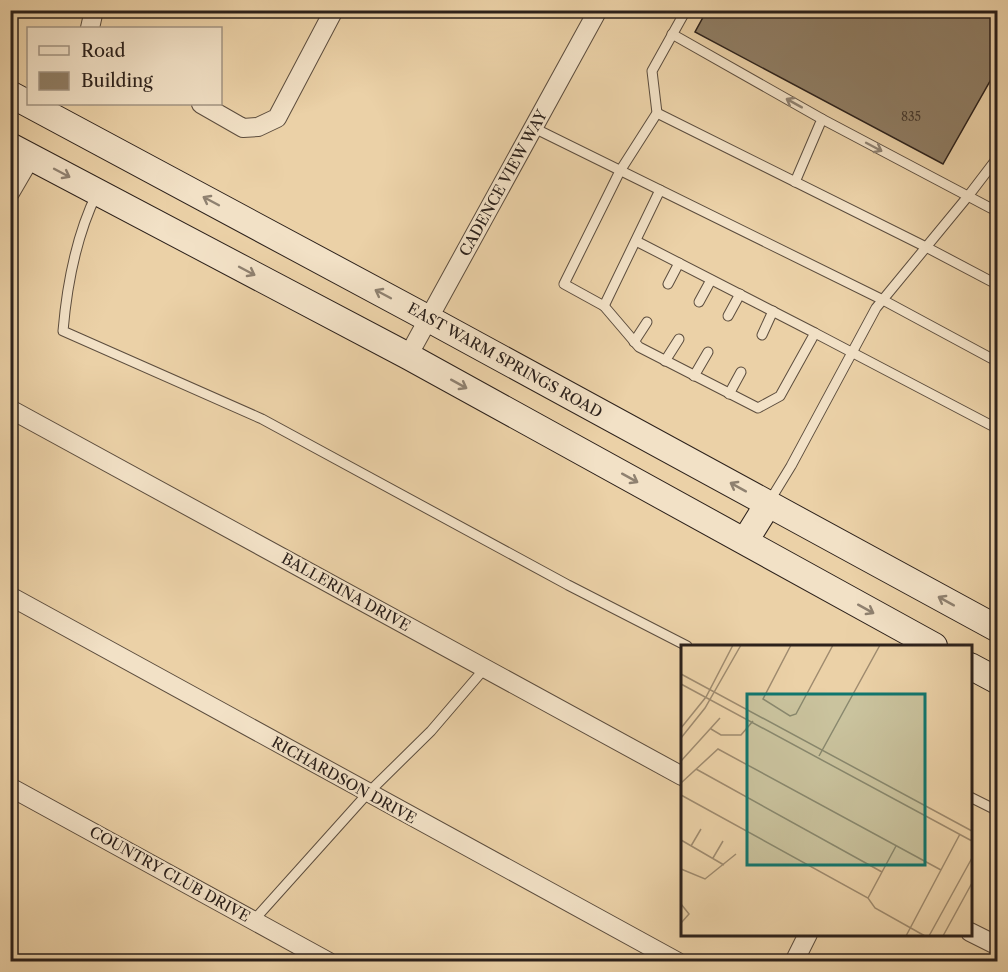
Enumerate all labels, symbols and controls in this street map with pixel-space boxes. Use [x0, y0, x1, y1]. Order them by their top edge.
legend [27, 27, 222, 105]
text: Road [81, 40, 126, 62]
text: Building [81, 70, 153, 92]
one-way arrow [786, 97, 803, 109]
street label: CADENCE VIEW WAY [455, 106, 551, 260]
house number: 835 [901, 109, 921, 124]
one-way arrow [865, 141, 883, 153]
one-way arrow [53, 168, 71, 179]
one-way arrow [203, 195, 220, 207]
one-way arrow [238, 266, 256, 277]
one-way arrow [374, 288, 392, 299]
street label: EAST WARM SPRINGS ROAD [404, 298, 606, 422]
one-way arrow [450, 378, 467, 390]
one-way arrow [621, 472, 638, 484]
one-way arrow [730, 481, 747, 493]
street label: BALLERINA DRIVE [278, 549, 414, 635]
one-way arrow [938, 595, 955, 607]
one-way arrow [857, 604, 875, 615]
inset map [681, 645, 972, 936]
street label: RICHARDSON DRIVE [268, 732, 420, 828]
street label: COUNTRY CLUB DRIVE [86, 822, 254, 926]

